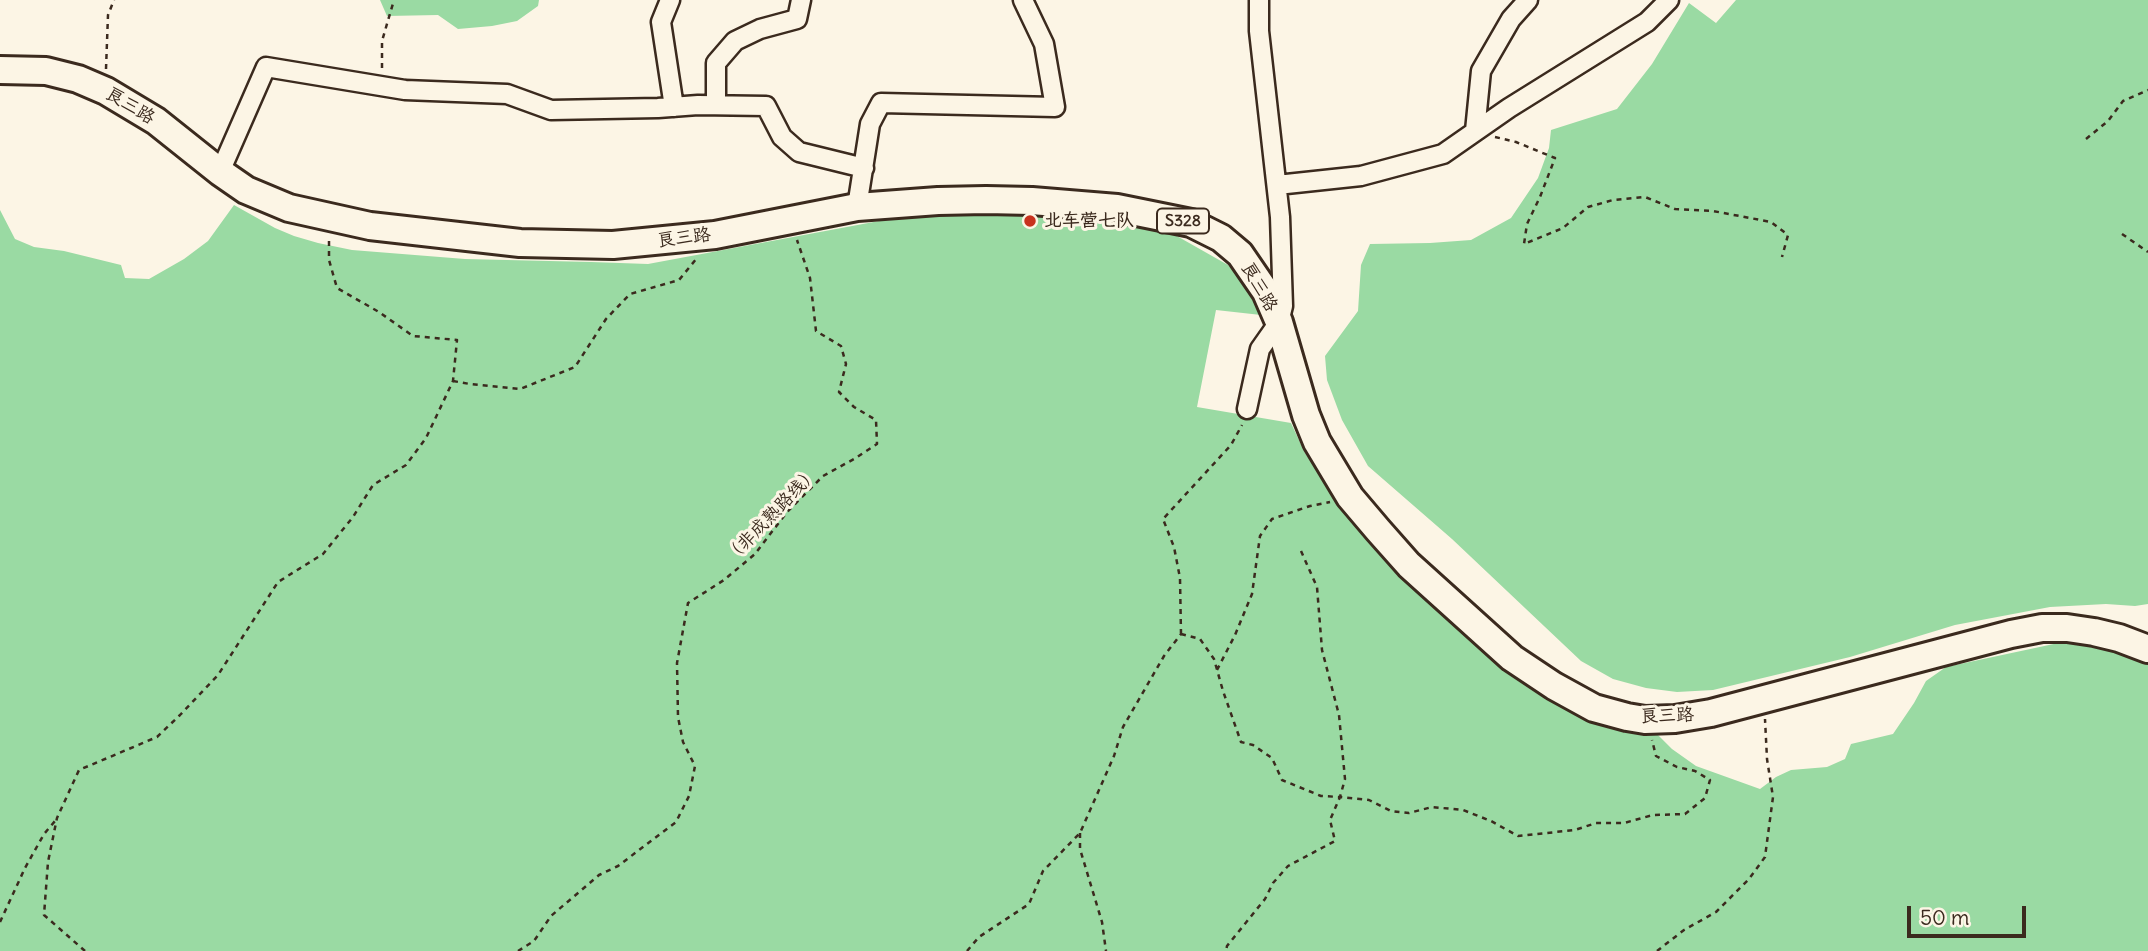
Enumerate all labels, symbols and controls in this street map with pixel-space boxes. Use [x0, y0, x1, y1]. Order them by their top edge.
street label: 良三路 [101, 83, 159, 129]
road number: S328 [1157, 209, 1209, 234]
place label: 北车营七队 [1044, 210, 1134, 232]
marker: 北车营七队 [1022, 213, 1038, 229]
street label: 良三路 [656, 224, 712, 252]
street label: 良三路 [1236, 258, 1282, 316]
street label: （非成熟路线） [720, 462, 824, 568]
street label: 良三路 [1640, 704, 1694, 728]
scale bar [1910, 892, 2029, 936]
text: 50 m [1920, 904, 1969, 931]

